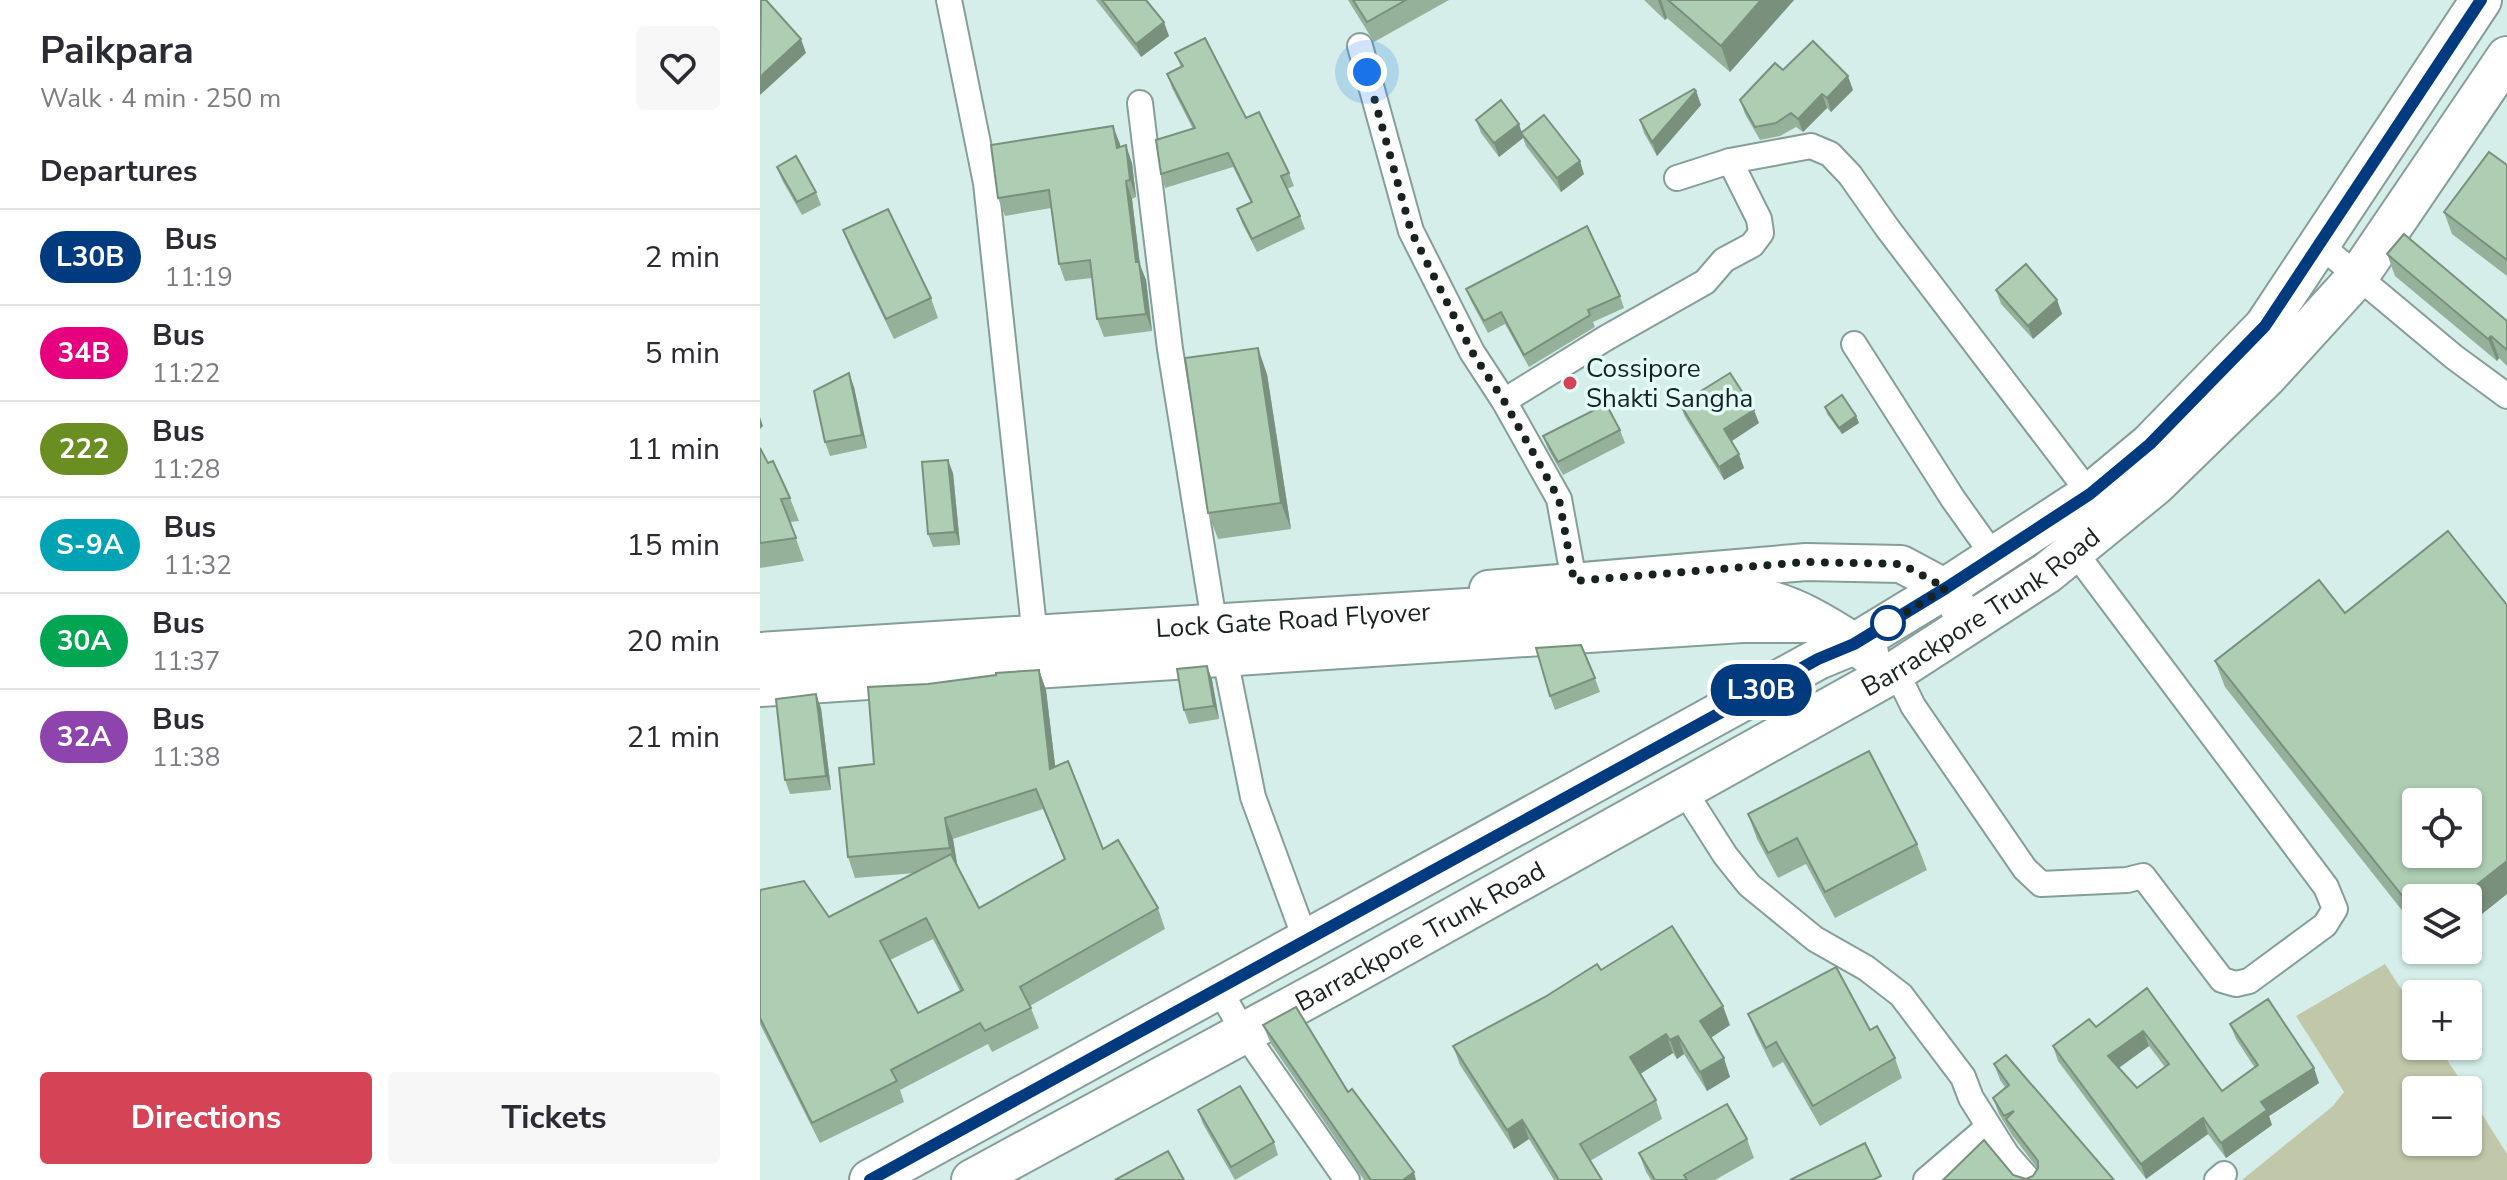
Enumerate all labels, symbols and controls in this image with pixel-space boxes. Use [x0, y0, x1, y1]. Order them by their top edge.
text: Paikpara [40, 25, 194, 76]
button: heart [636, 26, 720, 110]
your location [1347, 52, 1387, 92]
text: Walk · 4 min · 250 m [40, 81, 281, 116]
text: Departures [40, 151, 197, 192]
text: Bus [165, 219, 217, 260]
text: 2 min [645, 237, 720, 278]
text: L30B [56, 238, 125, 276]
text: 11:19 [165, 260, 233, 295]
text: Bus [152, 315, 205, 356]
text: 5 min [645, 333, 720, 374]
text: 34B [58, 334, 110, 372]
place label: Cossipore Shakti Sangha [1586, 351, 1753, 416]
text: 11:22 [152, 356, 220, 391]
marker: Cossipore Shakti Sangha [1561, 374, 1579, 392]
text: Bus [152, 411, 205, 452]
text: 11 min [627, 429, 720, 470]
text: 222 [59, 430, 109, 468]
text: 11:28 [152, 452, 220, 487]
text: Bus [164, 507, 216, 548]
street label: Barrackpore Trunk Road [1855, 520, 2107, 705]
text: 15 min [627, 525, 720, 566]
text: S-9A [56, 526, 124, 564]
text: 11:32 [164, 548, 232, 583]
street label: Lock Gate Road Flyover [1155, 594, 1432, 646]
text: Bus [152, 603, 205, 644]
unlabelled marker [1871, 606, 1905, 640]
text: 20 min [627, 621, 720, 662]
text: 30A [57, 622, 111, 660]
text: 11:37 [152, 644, 220, 679]
line badge: L30B [1705, 664, 1817, 716]
text: L30B [1727, 671, 1795, 709]
text: Bus [152, 699, 205, 740]
text: 21 min [627, 717, 720, 758]
text: 32A [57, 718, 111, 756]
text: 11:38 [152, 740, 220, 775]
map controls [2402, 788, 2482, 1156]
button: locate [2402, 788, 2482, 868]
street label: Barrackpore Trunk Road [1289, 853, 1551, 1020]
button: layers [2402, 884, 2482, 964]
button: + [2402, 980, 2482, 1060]
button: Directions [40, 1072, 372, 1164]
button: Tickets [388, 1072, 720, 1164]
button: − [2402, 1076, 2482, 1156]

